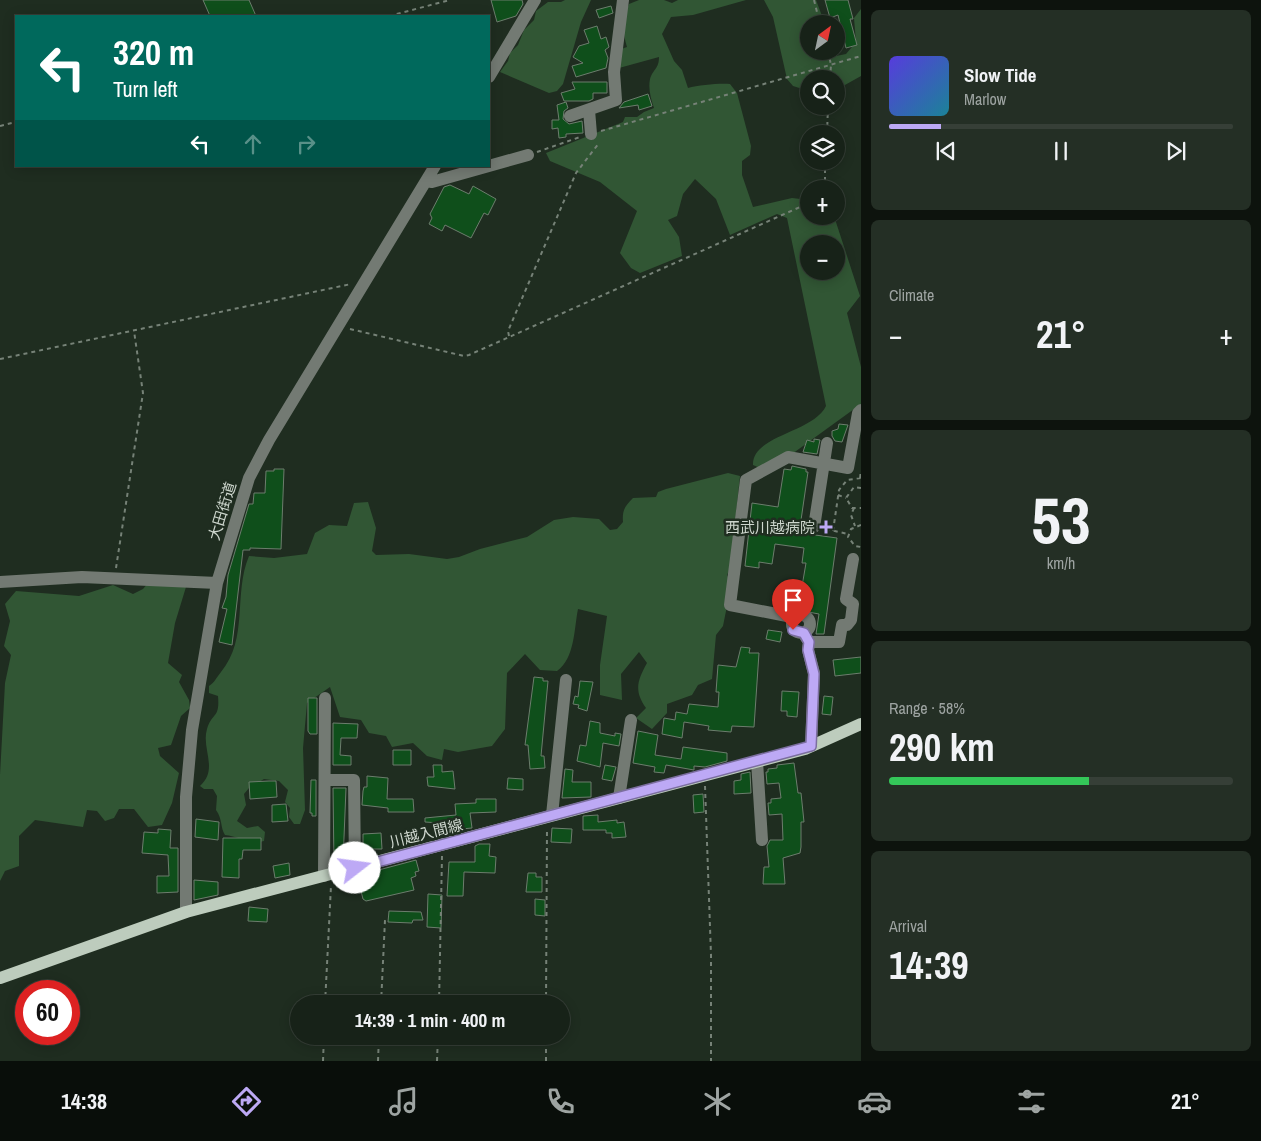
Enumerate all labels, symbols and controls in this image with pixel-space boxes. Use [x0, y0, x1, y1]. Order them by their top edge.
north arrow [800, 15, 845, 60]
map controls [800, 15, 845, 280]
text: 320 m [113, 29, 194, 76]
icon: left [30, 35, 95, 100]
text: Slow Tide [964, 62, 1036, 88]
button: search [800, 70, 845, 115]
text: Turn left [113, 74, 178, 104]
text: Marlow [964, 88, 1006, 110]
button: layers [800, 125, 845, 170]
icon: left [186, 130, 214, 158]
icon: ahead [239, 130, 267, 158]
icon: right [292, 130, 320, 158]
icon: previous [932, 137, 960, 165]
icon: pause [1047, 137, 1075, 165]
icon: next [1162, 137, 1190, 165]
button: + [800, 180, 845, 225]
button: − [800, 235, 845, 280]
text: Climate [889, 284, 934, 306]
text: 21° [1036, 309, 1086, 360]
text: − [889, 316, 902, 354]
text: + [1220, 316, 1233, 354]
text: 53 [1031, 476, 1091, 563]
street label: 大田街道 [203, 479, 241, 543]
place label: 西武川越病院 [725, 517, 815, 538]
marker: 西武川越病院 [819, 520, 833, 534]
text: km/h [1047, 552, 1075, 574]
pin [772, 579, 814, 630]
icon: arrive [779, 586, 807, 614]
text: Range · 58% [889, 697, 965, 719]
text: 290 km [889, 722, 995, 773]
street label: 川越入間線 [387, 814, 465, 852]
position arrow [328, 841, 380, 893]
text: Arrival [889, 915, 927, 937]
text: 14:39 [889, 940, 969, 991]
speed limit sign: 60 [15, 980, 80, 1045]
text: 14:39 · 1 min · 400 m [355, 1007, 505, 1033]
icon: directions [229, 1084, 264, 1119]
icon: music [386, 1084, 421, 1119]
icon: phone [543, 1084, 578, 1119]
icon: climate [700, 1084, 735, 1119]
icon: car [857, 1084, 892, 1119]
icon: filters [1014, 1084, 1049, 1119]
text: 14:38 [61, 1086, 107, 1116]
text: 21° [1171, 1086, 1200, 1116]

